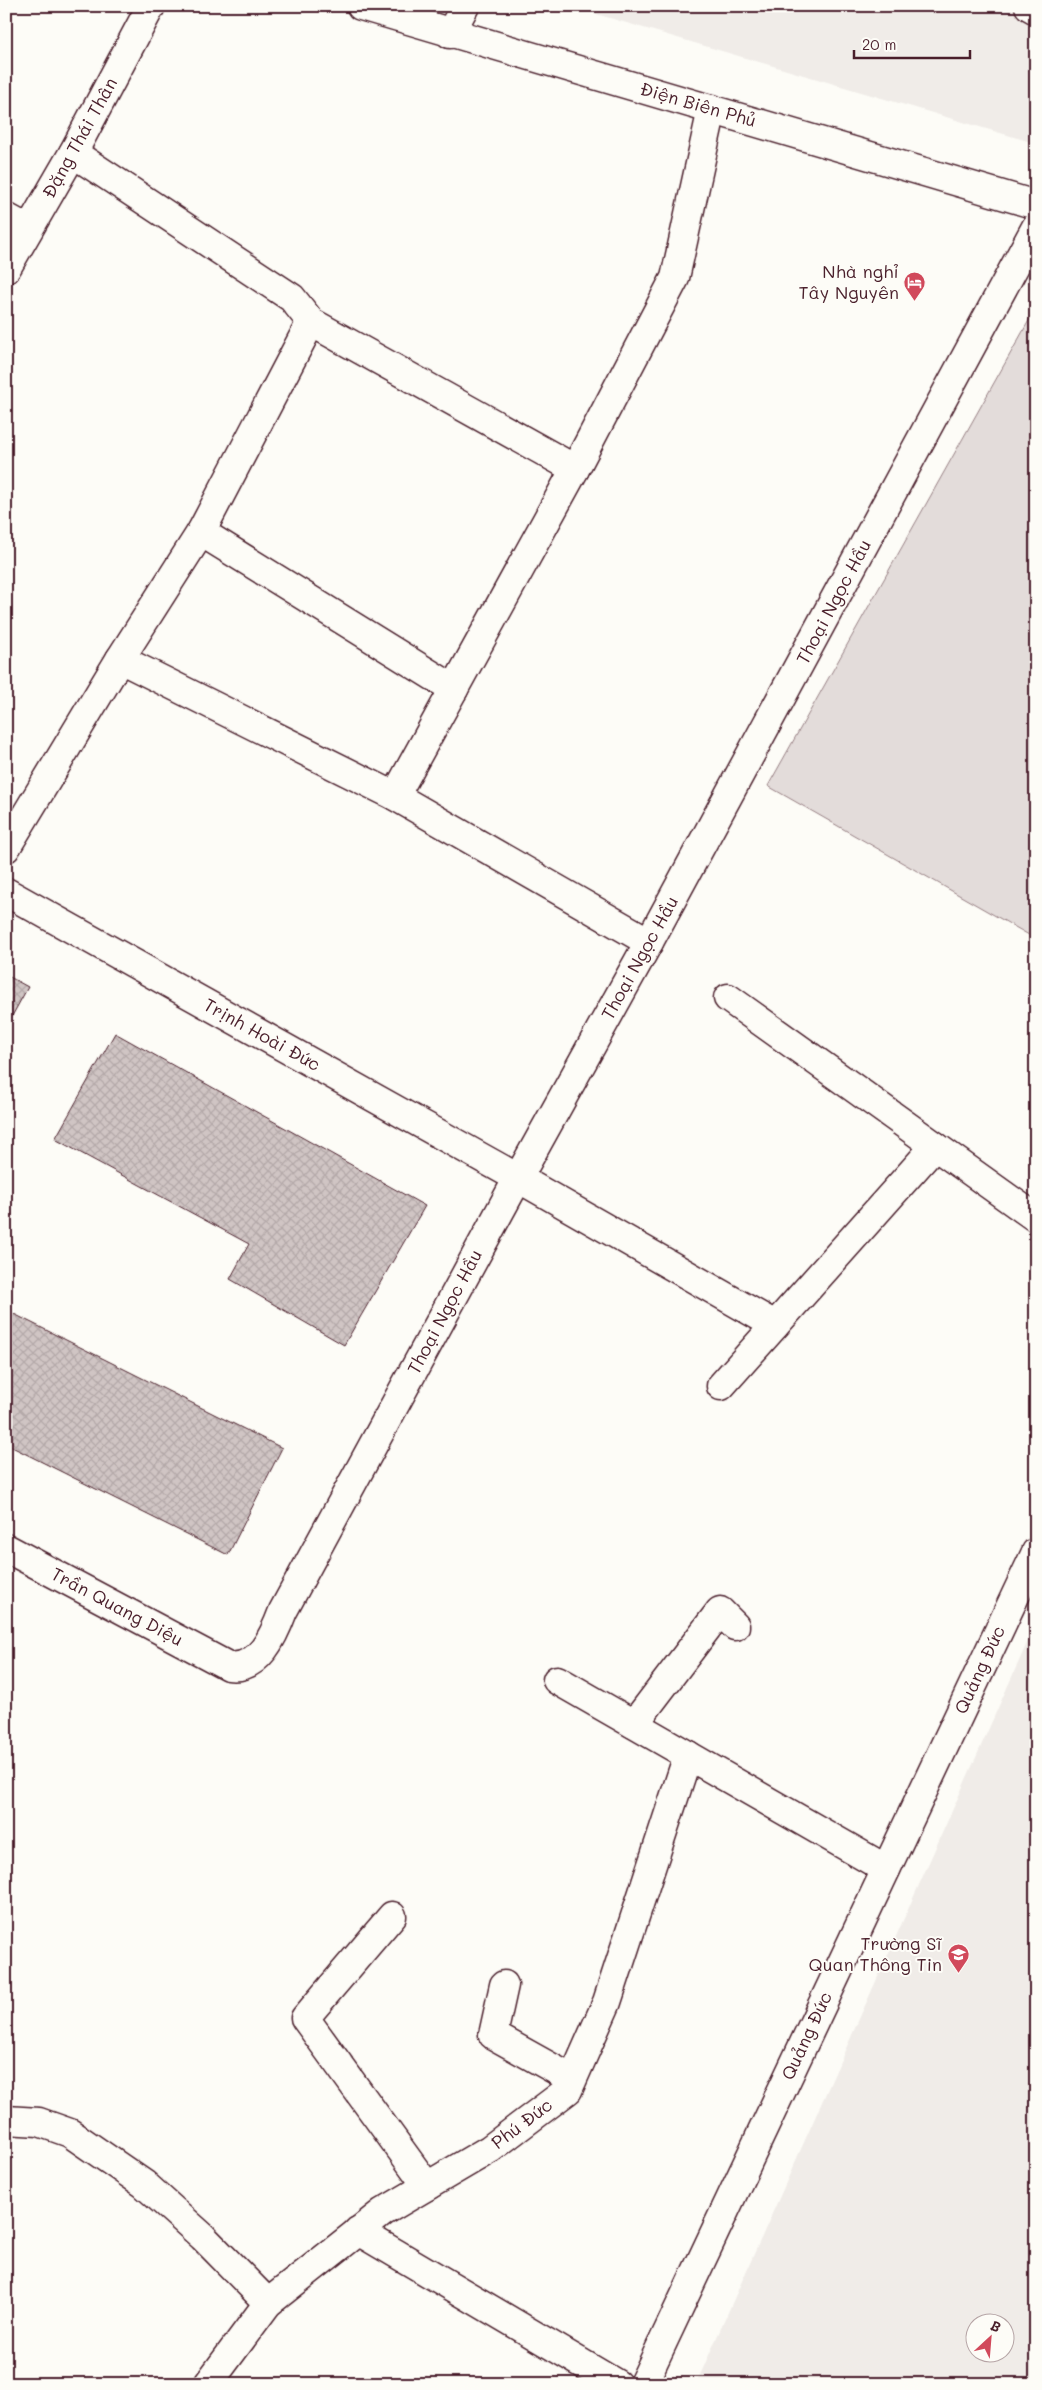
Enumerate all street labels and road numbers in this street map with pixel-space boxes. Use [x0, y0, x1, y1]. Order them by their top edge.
street label: Đặng Thái Thân [36, 73, 122, 202]
street label: Điện Biên Phủ [637, 76, 759, 132]
street label: Thoại Ngọc Hầu [790, 535, 876, 668]
street label: Thoại Ngọc Hầu [595, 891, 683, 1024]
street label: Trịnh Hoài Đức [200, 992, 325, 1076]
street label: Thoại Ngọc Hầu [401, 1245, 487, 1378]
street label: Trần Quang Diệu [47, 1561, 188, 1651]
street label: Quảng Đức [948, 1622, 1010, 1718]
street label: Quảng Đức [775, 1988, 837, 2084]
street label: Phú Đức [486, 2093, 557, 2154]

